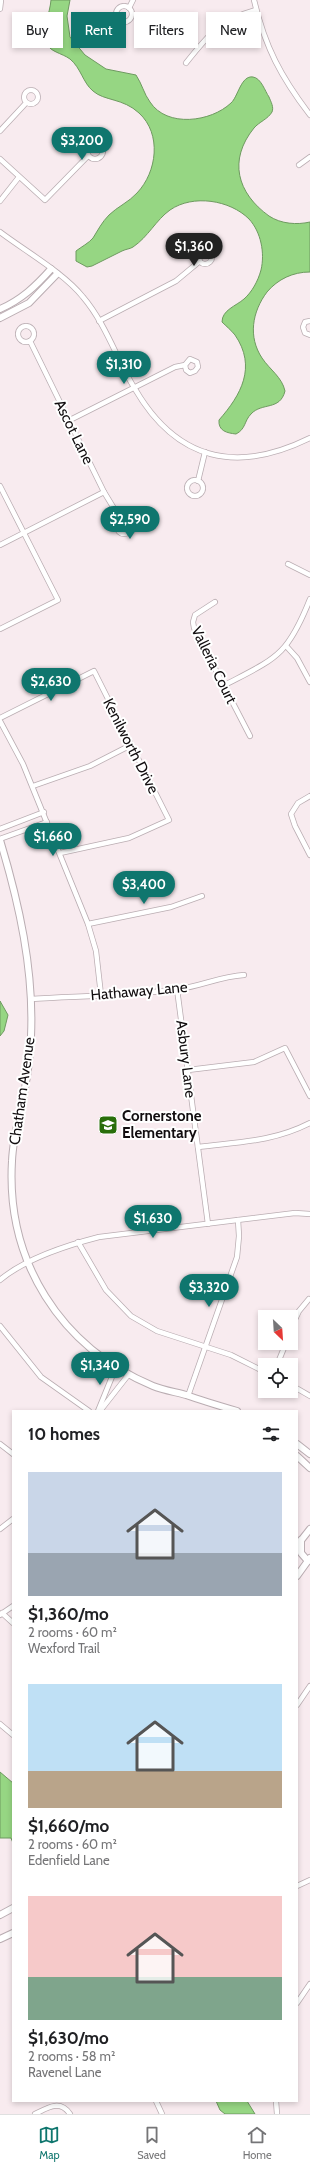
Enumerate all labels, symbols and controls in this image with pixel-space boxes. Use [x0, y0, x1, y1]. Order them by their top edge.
chip: Buy [12, 12, 63, 48]
chip: Rent [71, 12, 126, 48]
chip: Filters [134, 12, 198, 48]
chip: New [206, 12, 261, 48]
pin: $3,200 [49, 127, 115, 161]
text: $3,200 [61, 132, 103, 148]
pin: $1,360 [161, 233, 227, 267]
text: $1,360 [175, 238, 213, 254]
pin: $1,310 [91, 351, 157, 385]
text: $1,310 [106, 356, 142, 372]
street label: Ascot Lane [51, 397, 97, 467]
pin: $2,590 [97, 506, 163, 540]
text: $2,590 [110, 511, 150, 527]
street label: Valleria Court [188, 623, 240, 707]
pin: $2,630 [18, 668, 84, 702]
text: $2,630 [31, 673, 71, 689]
street label: Kenilworth Drive [99, 695, 163, 797]
pin: $1,660 [20, 823, 86, 857]
text: $1,660 [33, 828, 73, 844]
pin: $3,400 [111, 871, 177, 905]
text: $3,400 [122, 876, 166, 892]
street label: Hathaway Lane [90, 978, 188, 1004]
street label: Asbury Lane [172, 1019, 200, 1099]
street label: Chatham Avenue [6, 1036, 39, 1146]
place label: Cornerstone Elementary [122, 1107, 202, 1142]
school or university icon: Cornerstone Elementary [97, 1114, 119, 1136]
pin: $1,630 [120, 1205, 186, 1239]
text: $1,630 [134, 1210, 172, 1226]
pin: $3,320 [176, 1274, 242, 1308]
text: $3,320 [189, 1279, 229, 1295]
north arrow [258, 1310, 298, 1350]
map controls [258, 1310, 298, 1398]
pin: $1,340 [67, 1352, 133, 1386]
text: $1,340 [80, 1357, 120, 1373]
button: locate [258, 1358, 298, 1398]
icon: filters [260, 1423, 282, 1445]
text: 10 homes [28, 1424, 100, 1444]
icon: home [119, 1498, 191, 1570]
text: $1,360/mo [28, 1604, 109, 1624]
text: 2 rooms · 60 m² [28, 1624, 117, 1640]
text: Wexford Trail [28, 1640, 100, 1656]
icon: home [119, 1710, 191, 1782]
text: $1,660/mo [28, 1816, 109, 1836]
text: 2 rooms · 60 m² [28, 1836, 117, 1852]
text: Edenfield Lane [28, 1852, 110, 1868]
icon: home [119, 1922, 191, 1994]
text: $1,630/mo [28, 2028, 109, 2048]
text: 2 rooms · 58 m² [28, 2048, 115, 2064]
text: Ravenel Lane [28, 2064, 101, 2080]
tab: Map [38, 2124, 60, 2162]
tab: Saved [137, 2124, 166, 2162]
tab: Home [243, 2124, 272, 2162]

